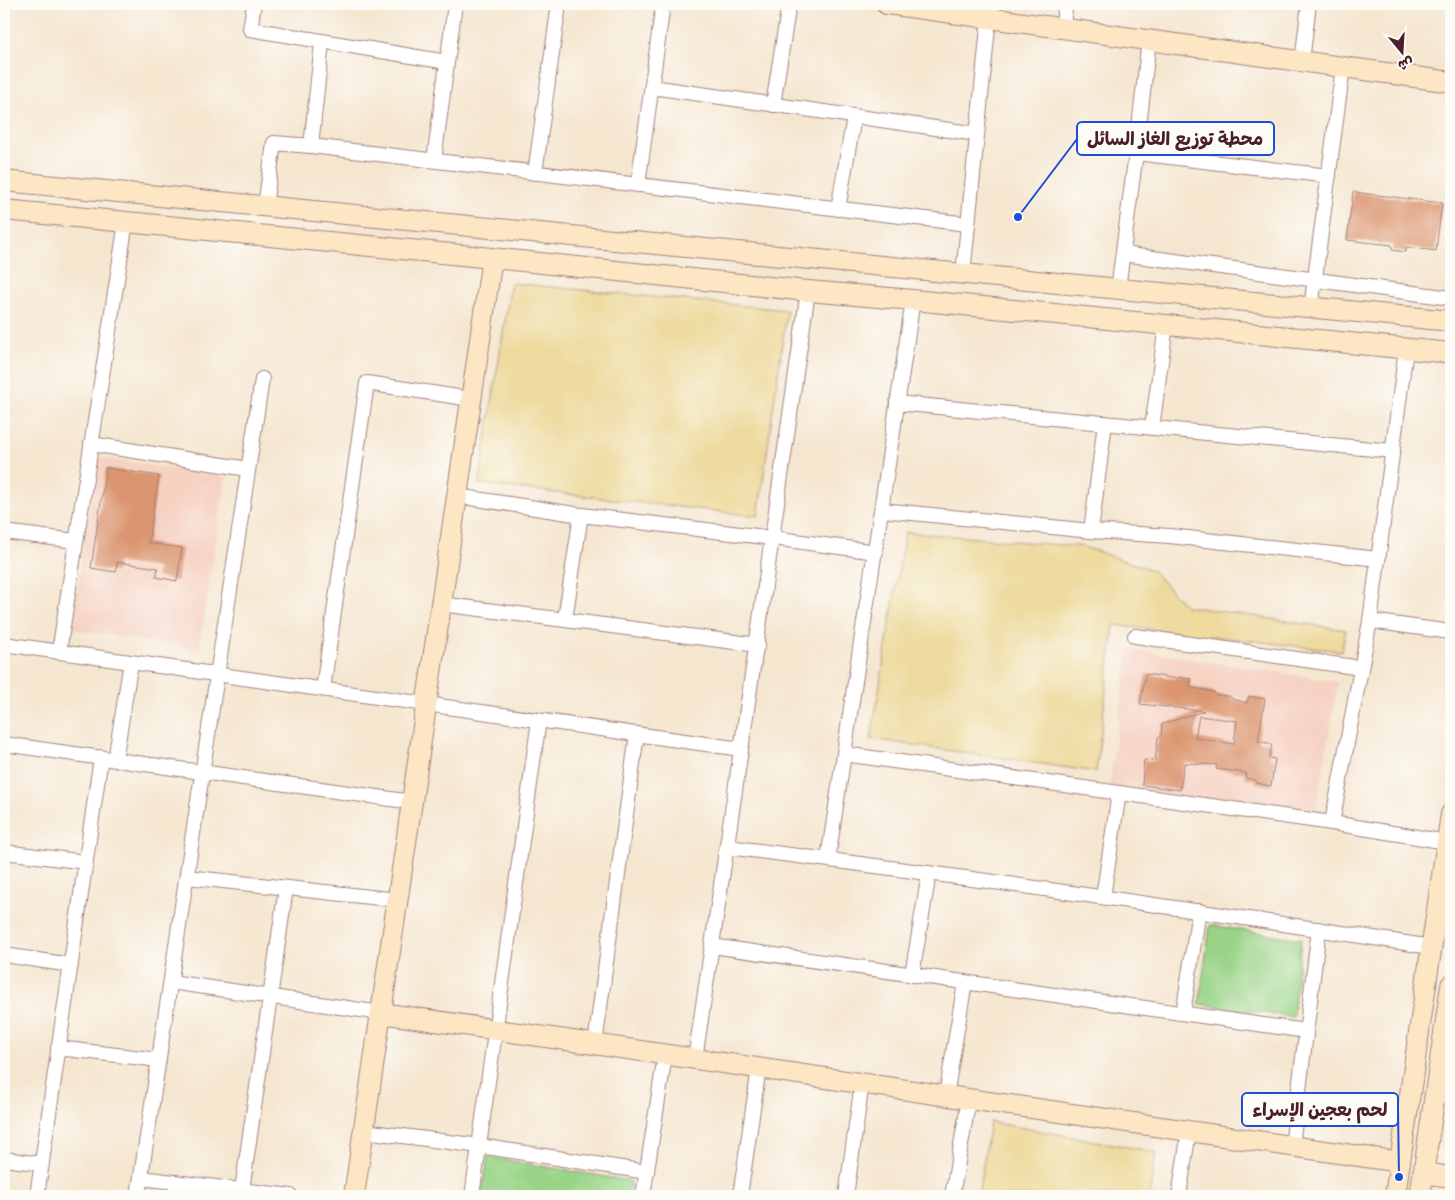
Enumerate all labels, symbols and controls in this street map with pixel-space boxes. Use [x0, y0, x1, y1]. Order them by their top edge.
north arrow [1378, 28, 1428, 78]
text: ش [1395, 52, 1415, 72]
callout: محطة توزيع الغاز السائل [1077, 122, 1274, 155]
text: محطة توزيع الغاز السائل [1087, 130, 1263, 152]
callout: لحم بعجين الإسراء [1242, 1093, 1398, 1126]
text: لحم بعجين الإسراء [1252, 1102, 1388, 1124]

